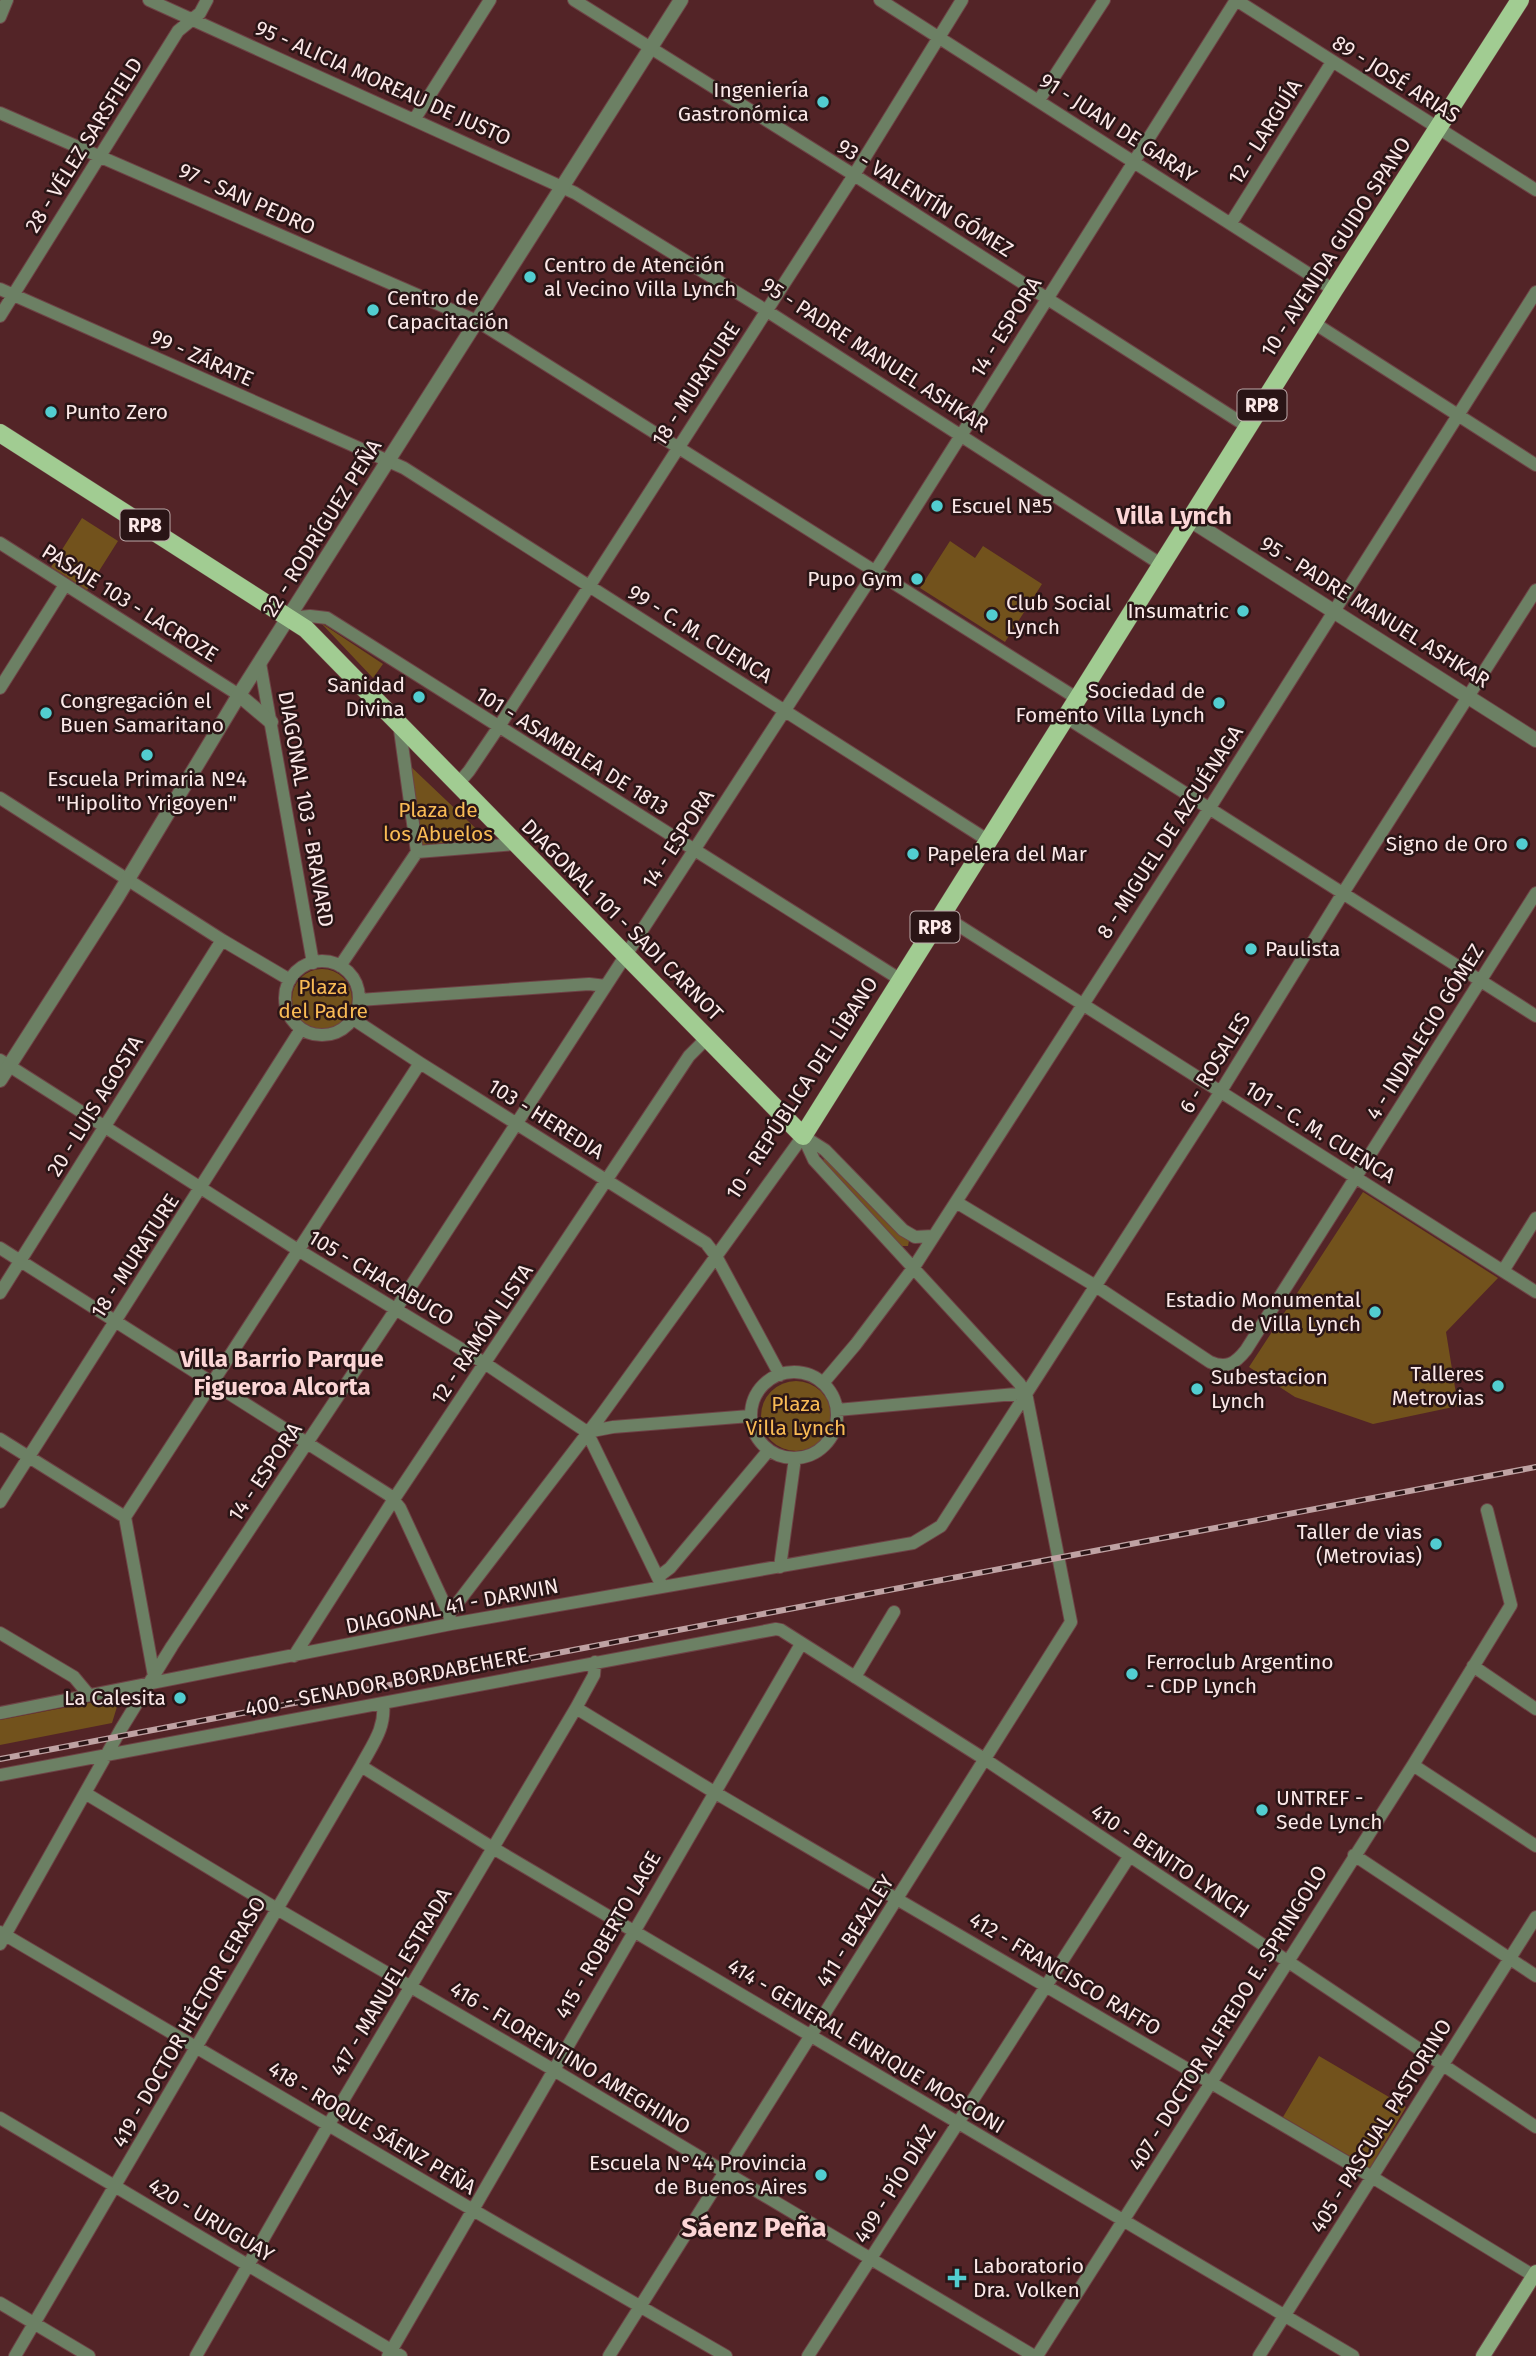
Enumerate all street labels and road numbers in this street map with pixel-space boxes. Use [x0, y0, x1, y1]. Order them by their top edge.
street label: 95 - ALICIA MOREAU DE JUSTO [251, 15, 515, 151]
street label: 89 - JOSÉ ARIAS [1327, 29, 1465, 129]
street label: 28 - VÉLEZ SARSFIELD [20, 53, 148, 237]
street label: 91 - JUAN DE GARAY [1035, 67, 1202, 189]
street label: 12 - LARGUÍA [1222, 74, 1308, 190]
street label: 10 - AVENIDA GUIDO SPANO [1255, 132, 1417, 362]
street label: 93 - VALENTÍN GÓMEZ [832, 133, 1018, 263]
street label: 97 - SAN PEDRO [175, 157, 319, 241]
street label: 95 - PADRE MANUEL ASHKAR [756, 272, 994, 438]
street label: 14 - ESPORA [965, 272, 1047, 382]
street label: 18 - MURATURE [646, 317, 746, 451]
street label: 99 - ZÁRATE [146, 324, 258, 392]
road number: RP8 [1238, 390, 1286, 420]
street label: 22 - RODRÍGUEZ PEÑA [257, 434, 387, 622]
road number: RP8 [120, 510, 170, 540]
street label: 95 - PADRE MANUEL ASHKAR [1255, 531, 1495, 694]
street label: PASAJE 103 - LACROZE [37, 538, 223, 668]
street label: 99 - C. M. CUENCA [623, 579, 777, 689]
street label: 101 - ASAMBLEA DE 1813 [471, 681, 673, 821]
street label: DIAGONAL 103 - BRAVARD [272, 689, 340, 929]
street label: 8 - MIGUEL DE AZCUÉNAGA [1091, 720, 1249, 944]
street label: 14 - ESPORA [636, 784, 720, 894]
street label: DIAGONAL 101 - SADI CARNOT [516, 814, 728, 1026]
road number: RP8 [911, 911, 960, 942]
street label: 4 - INDALECIO GÓMEZ [1360, 939, 1490, 1125]
street label: 10 - REPÚBLICA DEL LÍBANO [720, 972, 884, 1204]
street label: 6 - ROSALES [1174, 1008, 1256, 1118]
street label: 20 - LUIS AGOSTA [41, 1031, 149, 1181]
street label: 103 - HEREDIA [483, 1073, 609, 1165]
street label: 101 - C. M. CUENCA [1240, 1075, 1400, 1189]
street label: 18 - MURATURE [85, 1189, 185, 1323]
street label: 105 - CHACABUCO [304, 1224, 458, 1332]
street label: 12 - RAMÓN LISTA [425, 1259, 539, 1409]
street label: 14 - ESPORA [222, 1418, 308, 1526]
street label: DIAGONAL 41 - DARWIN [343, 1573, 561, 1639]
street label: 400 - SENADOR BORDABEHERE [243, 1642, 531, 1722]
street label: 410 - BENITO LYNCH [1086, 1798, 1254, 1924]
street label: 415 - ROBERTO LAGE [549, 1846, 667, 2024]
street label: 407 - DOCTOR ALFREDO E. SPRINGOLO [1123, 1861, 1333, 2175]
street label: 411 - BEAZLEY [810, 1870, 900, 1992]
street label: 417 - MANUEL ESTRADA [325, 1883, 457, 2081]
street label: 419 - DOCTOR HÉCTOR CERASO [106, 1892, 272, 2152]
street label: 412 - FRANCISCO RAFFO [965, 1907, 1165, 2041]
street label: 414 - GENERAL ENRIQUE MOSCONI [723, 1953, 1009, 2139]
street label: 416 - FLORENTINO AMEGHINO [445, 1976, 695, 2140]
street label: 405 - PASCUAL PASTORINO [1305, 2014, 1457, 2238]
street label: 418 - ROQUE SÁENZ PEÑA [263, 2056, 481, 2200]
street label: 409 - PÍO DÍAZ [848, 2120, 942, 2248]
street label: 420 - URUGUAY [143, 2172, 279, 2268]

